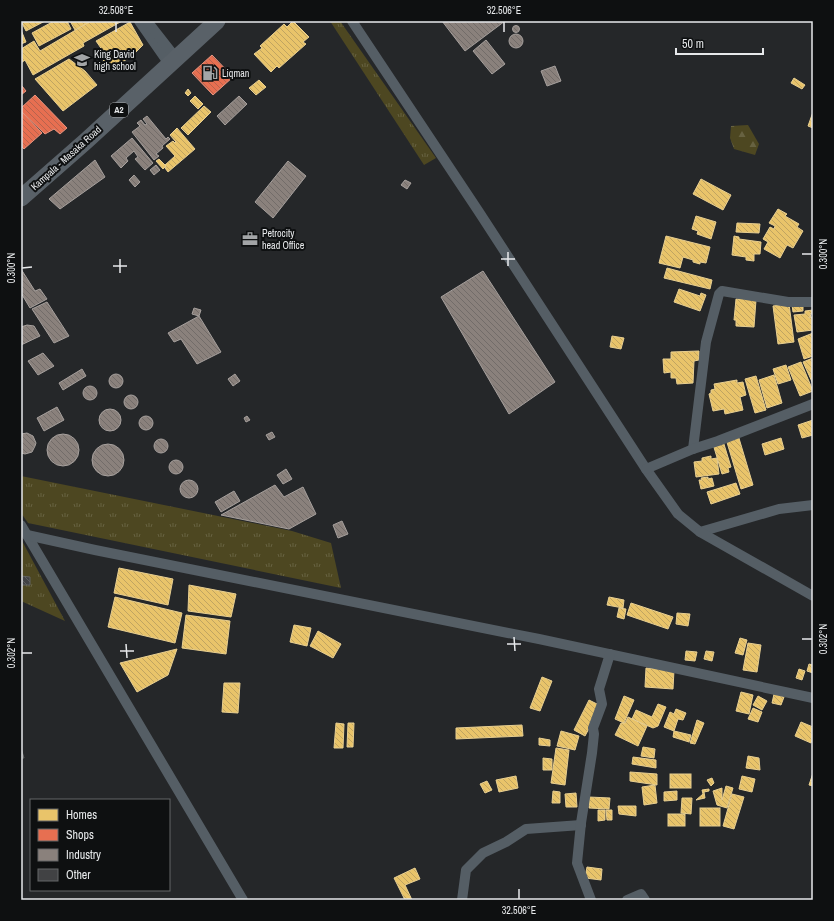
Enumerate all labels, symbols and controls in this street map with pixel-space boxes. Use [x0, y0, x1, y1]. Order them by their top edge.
text: 32.508°E [99, 4, 133, 17]
text: 32.506°E [487, 4, 521, 17]
scale bar [676, 30, 763, 56]
text: 50 m [682, 36, 704, 52]
place label: King David high school [94, 48, 136, 73]
school or university icon: King David high school [73, 51, 91, 69]
fuel station icon: Liqman [201, 64, 219, 82]
place label: Liqman [222, 67, 249, 80]
road number: A2 [110, 103, 128, 117]
street label: Kampala - Masaka Road [28, 123, 104, 193]
place label: Petrocity head Office [262, 227, 305, 252]
office icon: Petrocity head Office [241, 230, 259, 248]
text: 0.300°N [817, 239, 830, 269]
text: 0.300°N [5, 253, 18, 283]
text: 0.302°N [817, 624, 830, 654]
text: 0.302°N [5, 638, 18, 668]
legend [30, 799, 170, 891]
text: Homes [66, 807, 97, 823]
text: Shops [66, 827, 94, 843]
text: Industry [66, 847, 101, 863]
text: Other [66, 867, 91, 883]
text: 32.506°E [502, 904, 536, 917]

